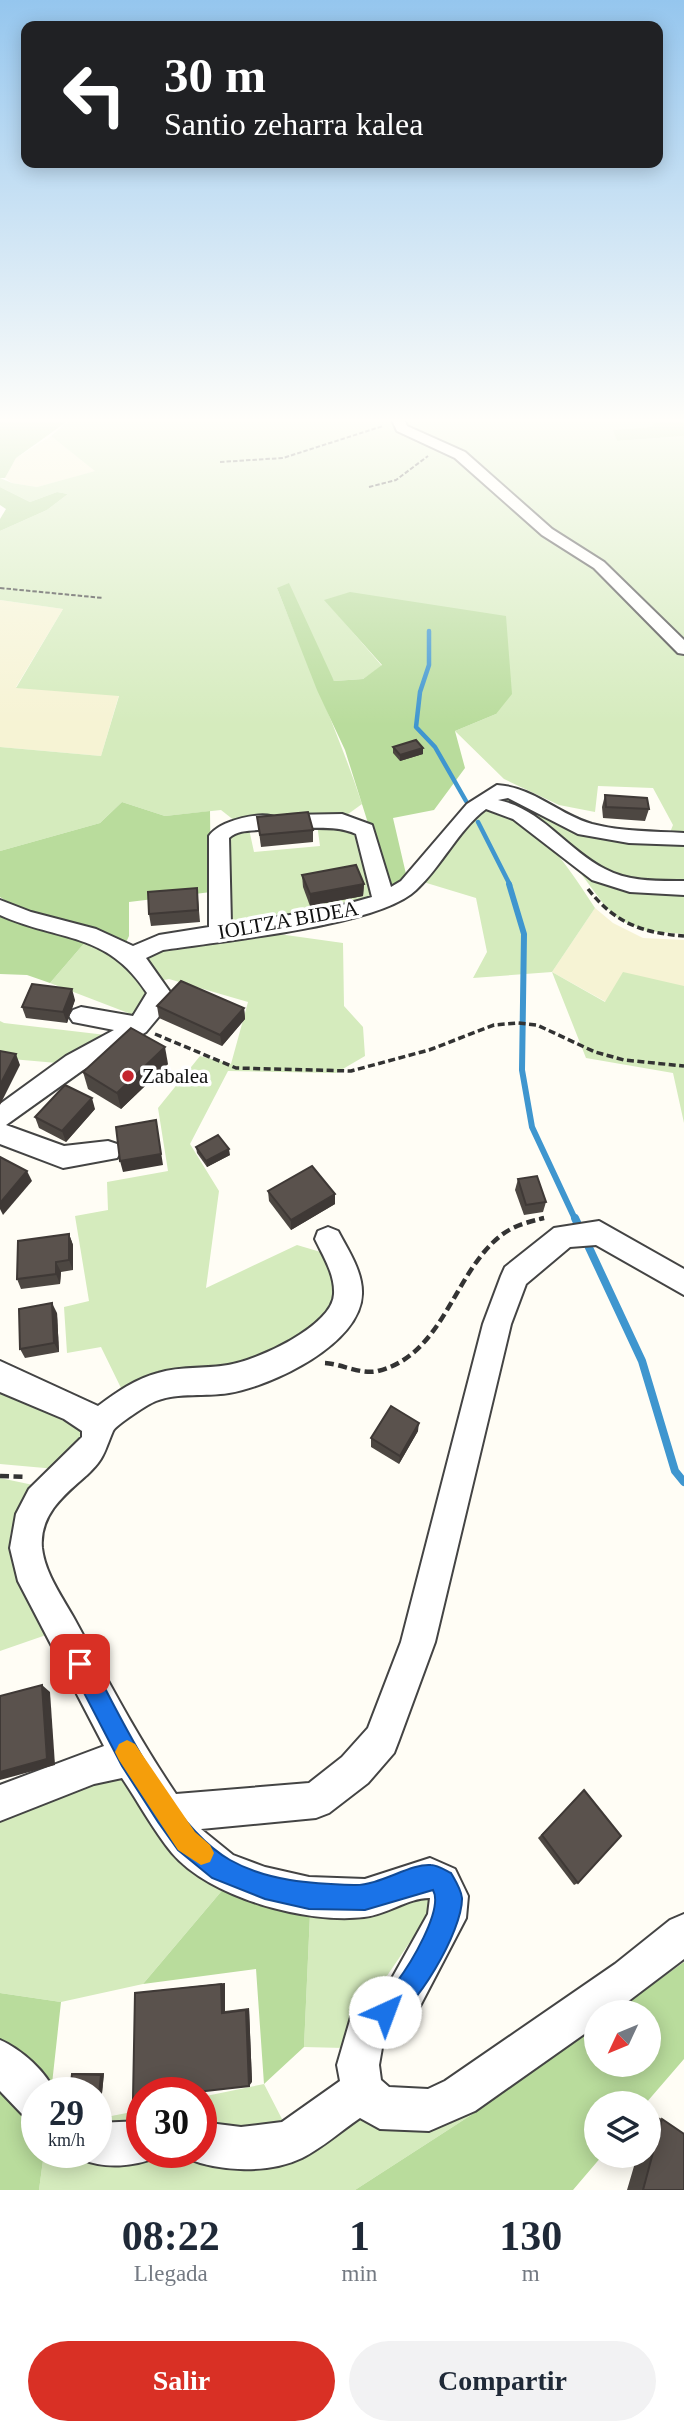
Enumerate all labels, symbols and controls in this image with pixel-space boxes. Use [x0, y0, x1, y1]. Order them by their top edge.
text: 30 m [164, 48, 266, 103]
icon: left [49, 49, 140, 140]
text: Santio zeharra kalea [164, 106, 423, 142]
street label: IOLTZA BIDEA [216, 896, 361, 944]
place label: Zabalea [142, 1064, 209, 1088]
marker: Zabalea [120, 1068, 136, 1084]
pin [50, 1634, 110, 1694]
icon: arrive [61, 1645, 99, 1683]
position arrow [348, 1975, 422, 2049]
north arrow [584, 2000, 662, 2077]
map controls [584, 2000, 661, 2168]
speed limit sign: 30 [126, 2077, 217, 2168]
button: layers [584, 2091, 661, 2168]
text: 29 [49, 2094, 84, 2133]
text: km/h [48, 2130, 85, 2150]
text: 08:22 [122, 2213, 220, 2259]
text: 1 [349, 2213, 370, 2259]
text: 130 [499, 2213, 562, 2259]
text: Llegada [134, 2261, 208, 2286]
text: min [342, 2261, 377, 2286]
text: m [522, 2261, 540, 2286]
button: Salir [28, 2341, 335, 2421]
button: Compartir [349, 2341, 656, 2421]

